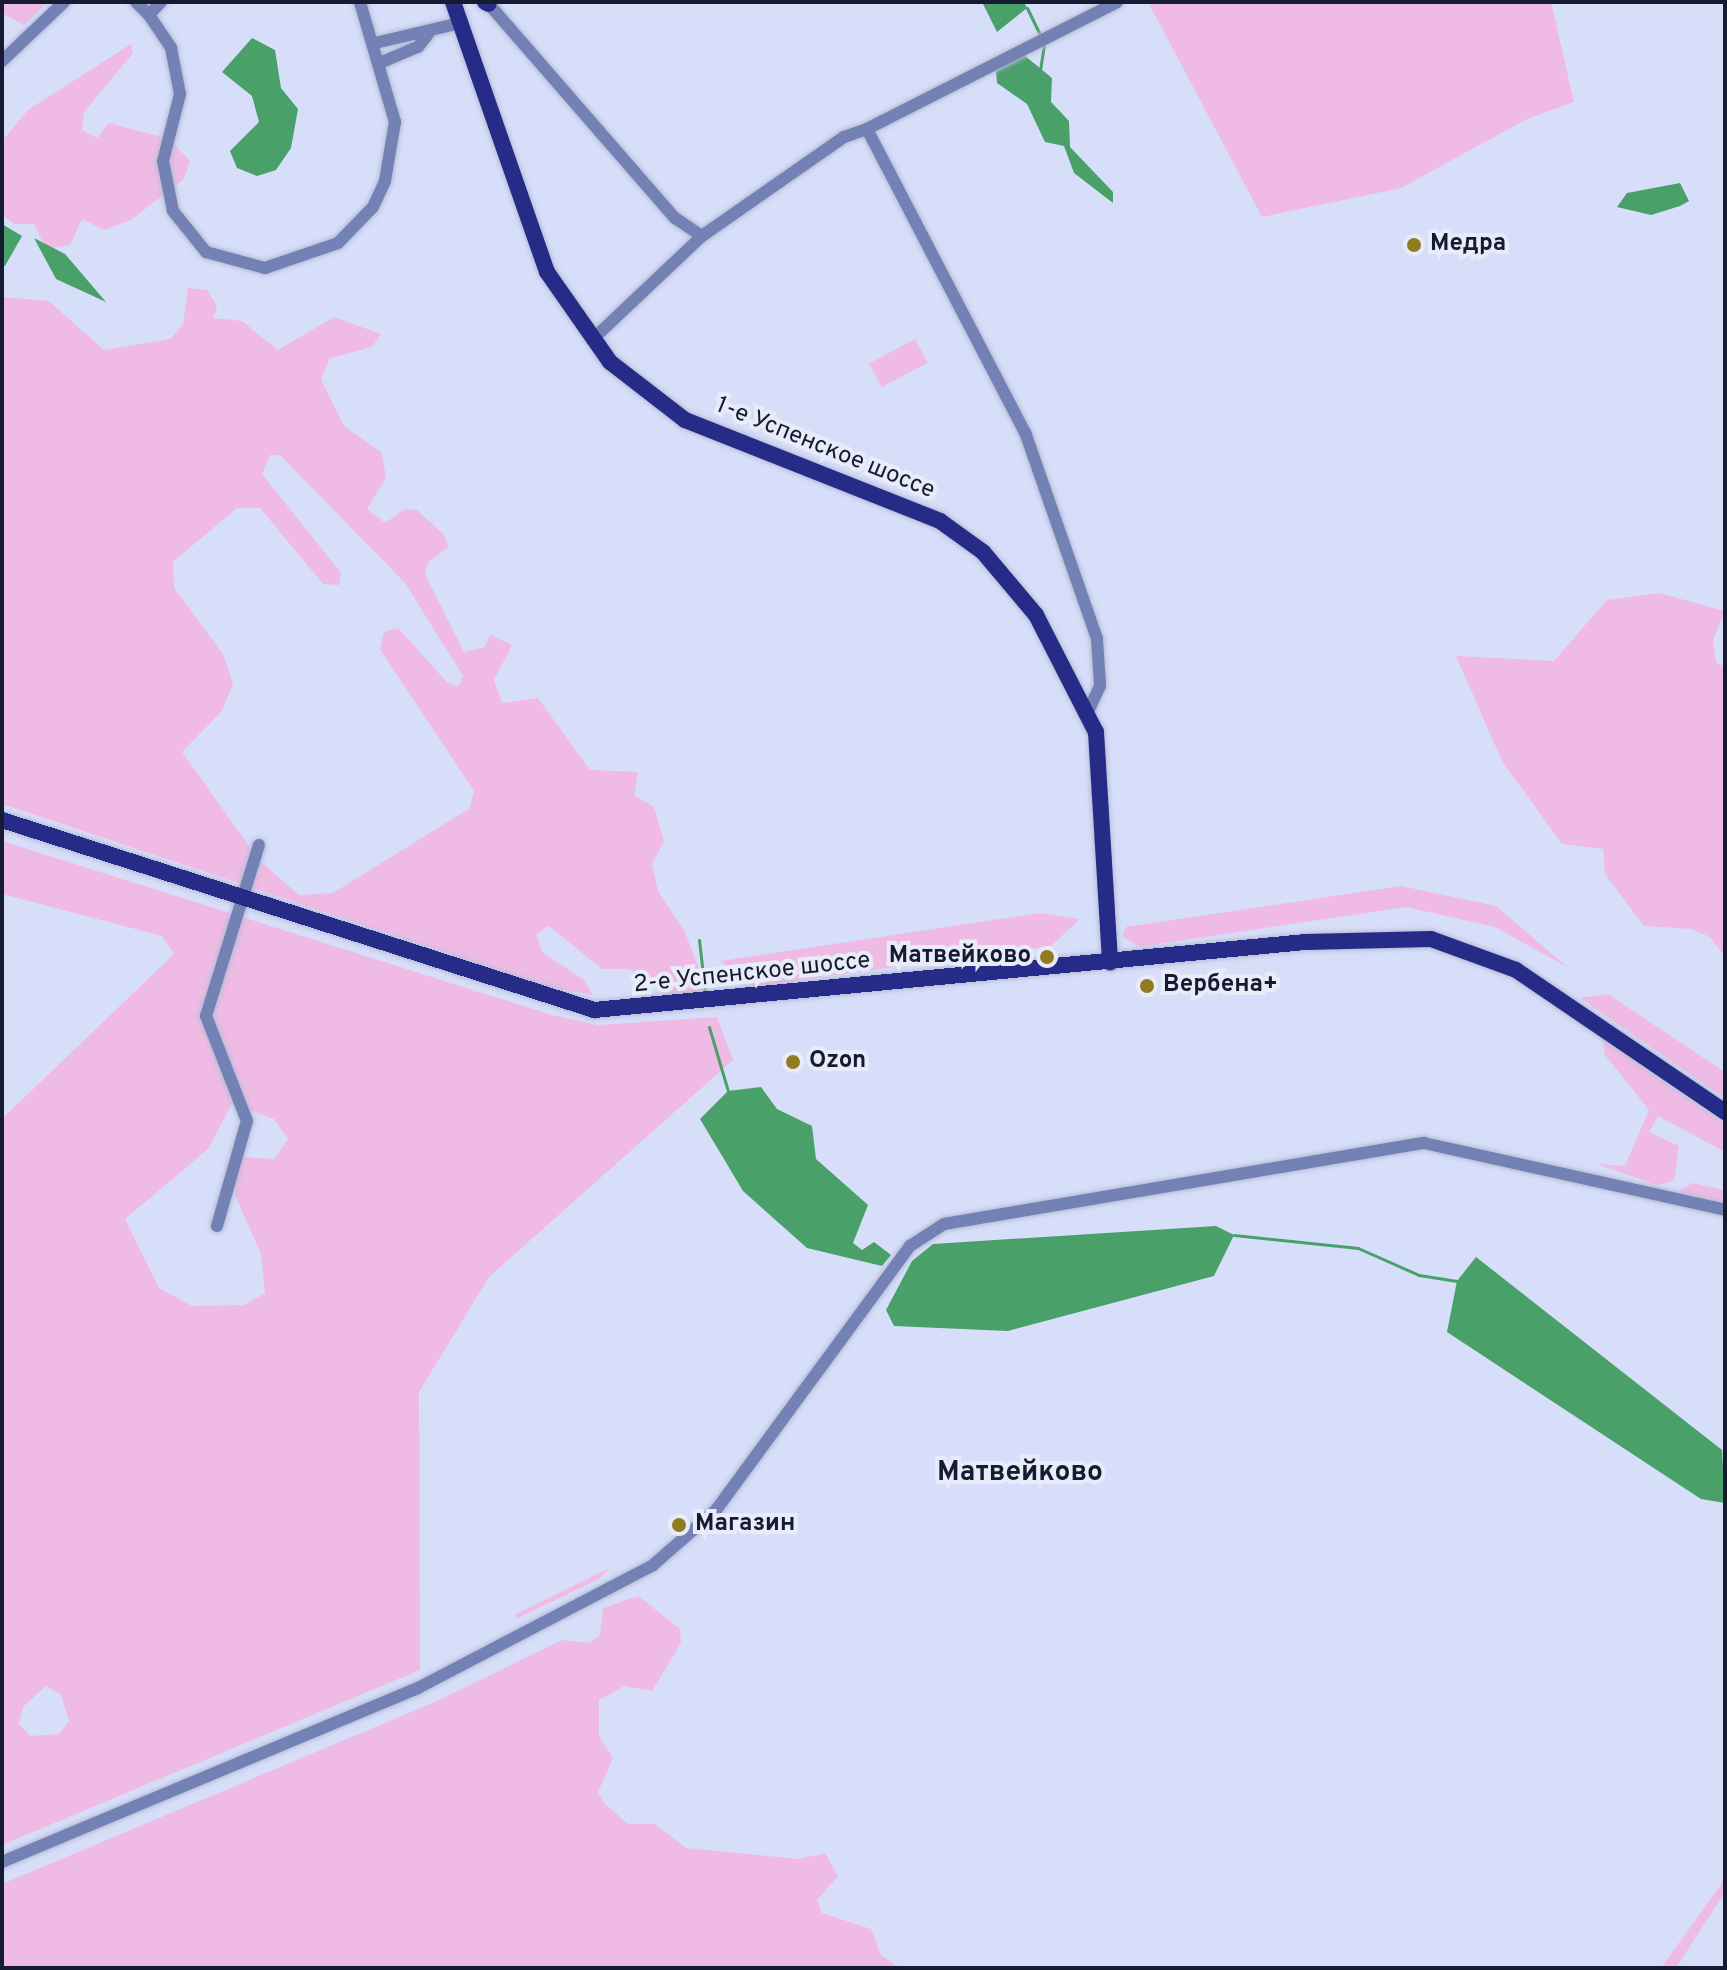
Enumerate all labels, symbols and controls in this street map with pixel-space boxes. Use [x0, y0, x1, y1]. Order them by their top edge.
place label: Медра [1430, 231, 1506, 259]
marker: Медра [1405, 236, 1423, 254]
street label: 1-е Успенское шоссе [711, 392, 939, 506]
place label: Матвейково [889, 943, 1031, 971]
street label: 2-е Успенское шоссе [632, 947, 872, 1001]
marker: Матвейково [1038, 948, 1056, 966]
place label: Вербена+ [1163, 972, 1278, 1000]
marker: Вербена+ [1138, 977, 1156, 995]
place label: Ozon [809, 1048, 866, 1076]
marker: Ozon [784, 1053, 802, 1071]
district label: Матвейково [937, 1456, 1103, 1490]
place label: Магазин [695, 1511, 795, 1539]
marker: Магазин [670, 1516, 688, 1534]

